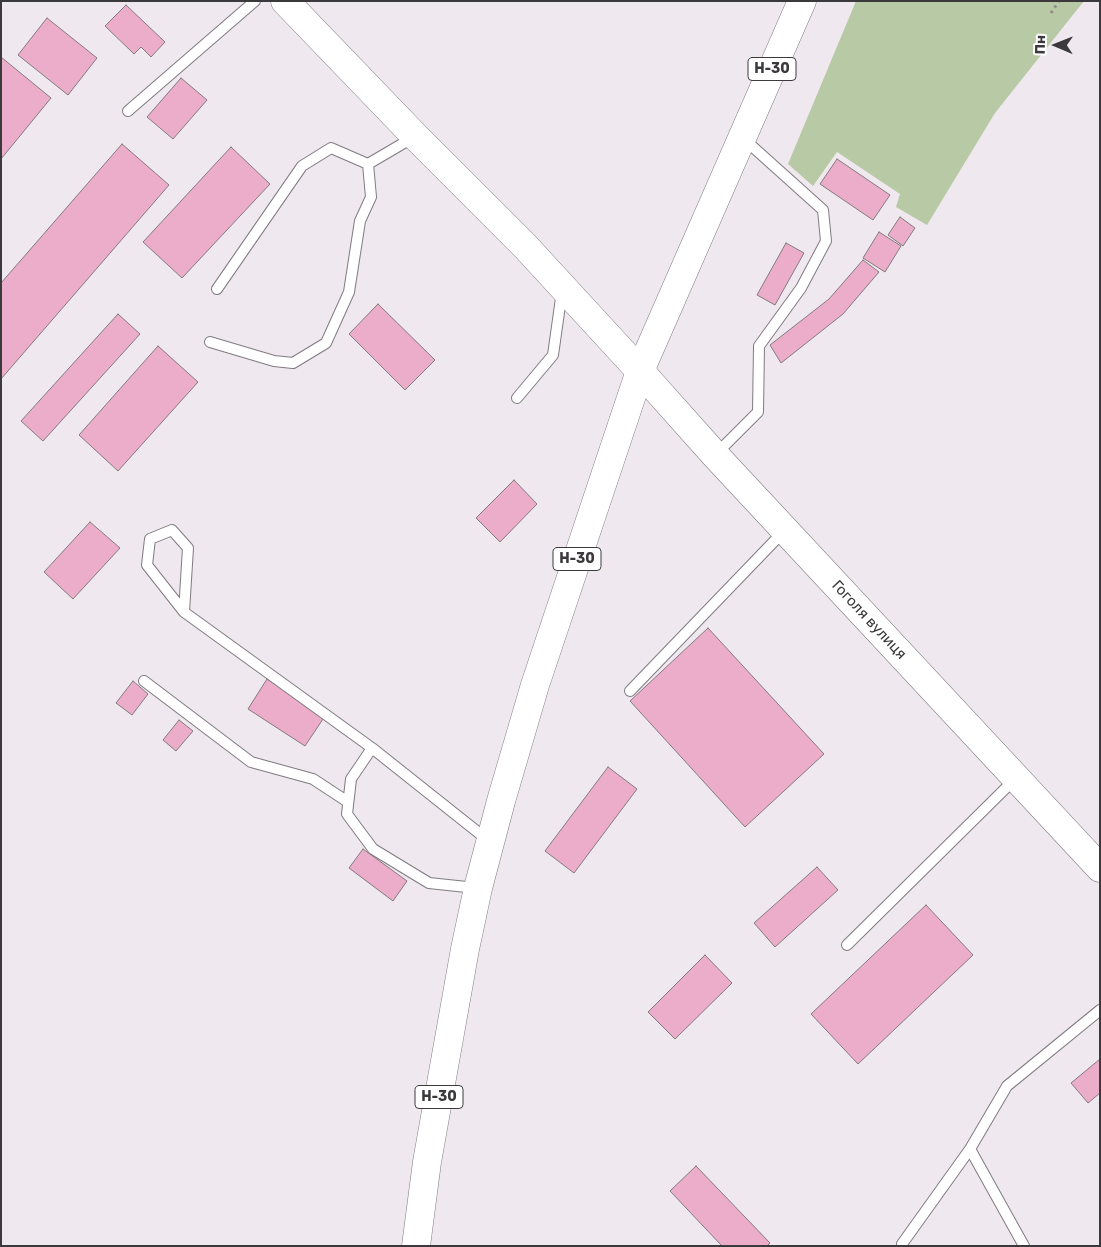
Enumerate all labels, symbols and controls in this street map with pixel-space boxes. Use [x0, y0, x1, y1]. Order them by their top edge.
north arrow [1031, 20, 1081, 70]
text: Пн [1032, 35, 1049, 55]
road number: Н-30 [748, 58, 796, 80]
road number: Н-30 [553, 548, 601, 570]
street label: Гоголя вулиця [828, 577, 910, 663]
road number: Н-30 [415, 1086, 463, 1108]

